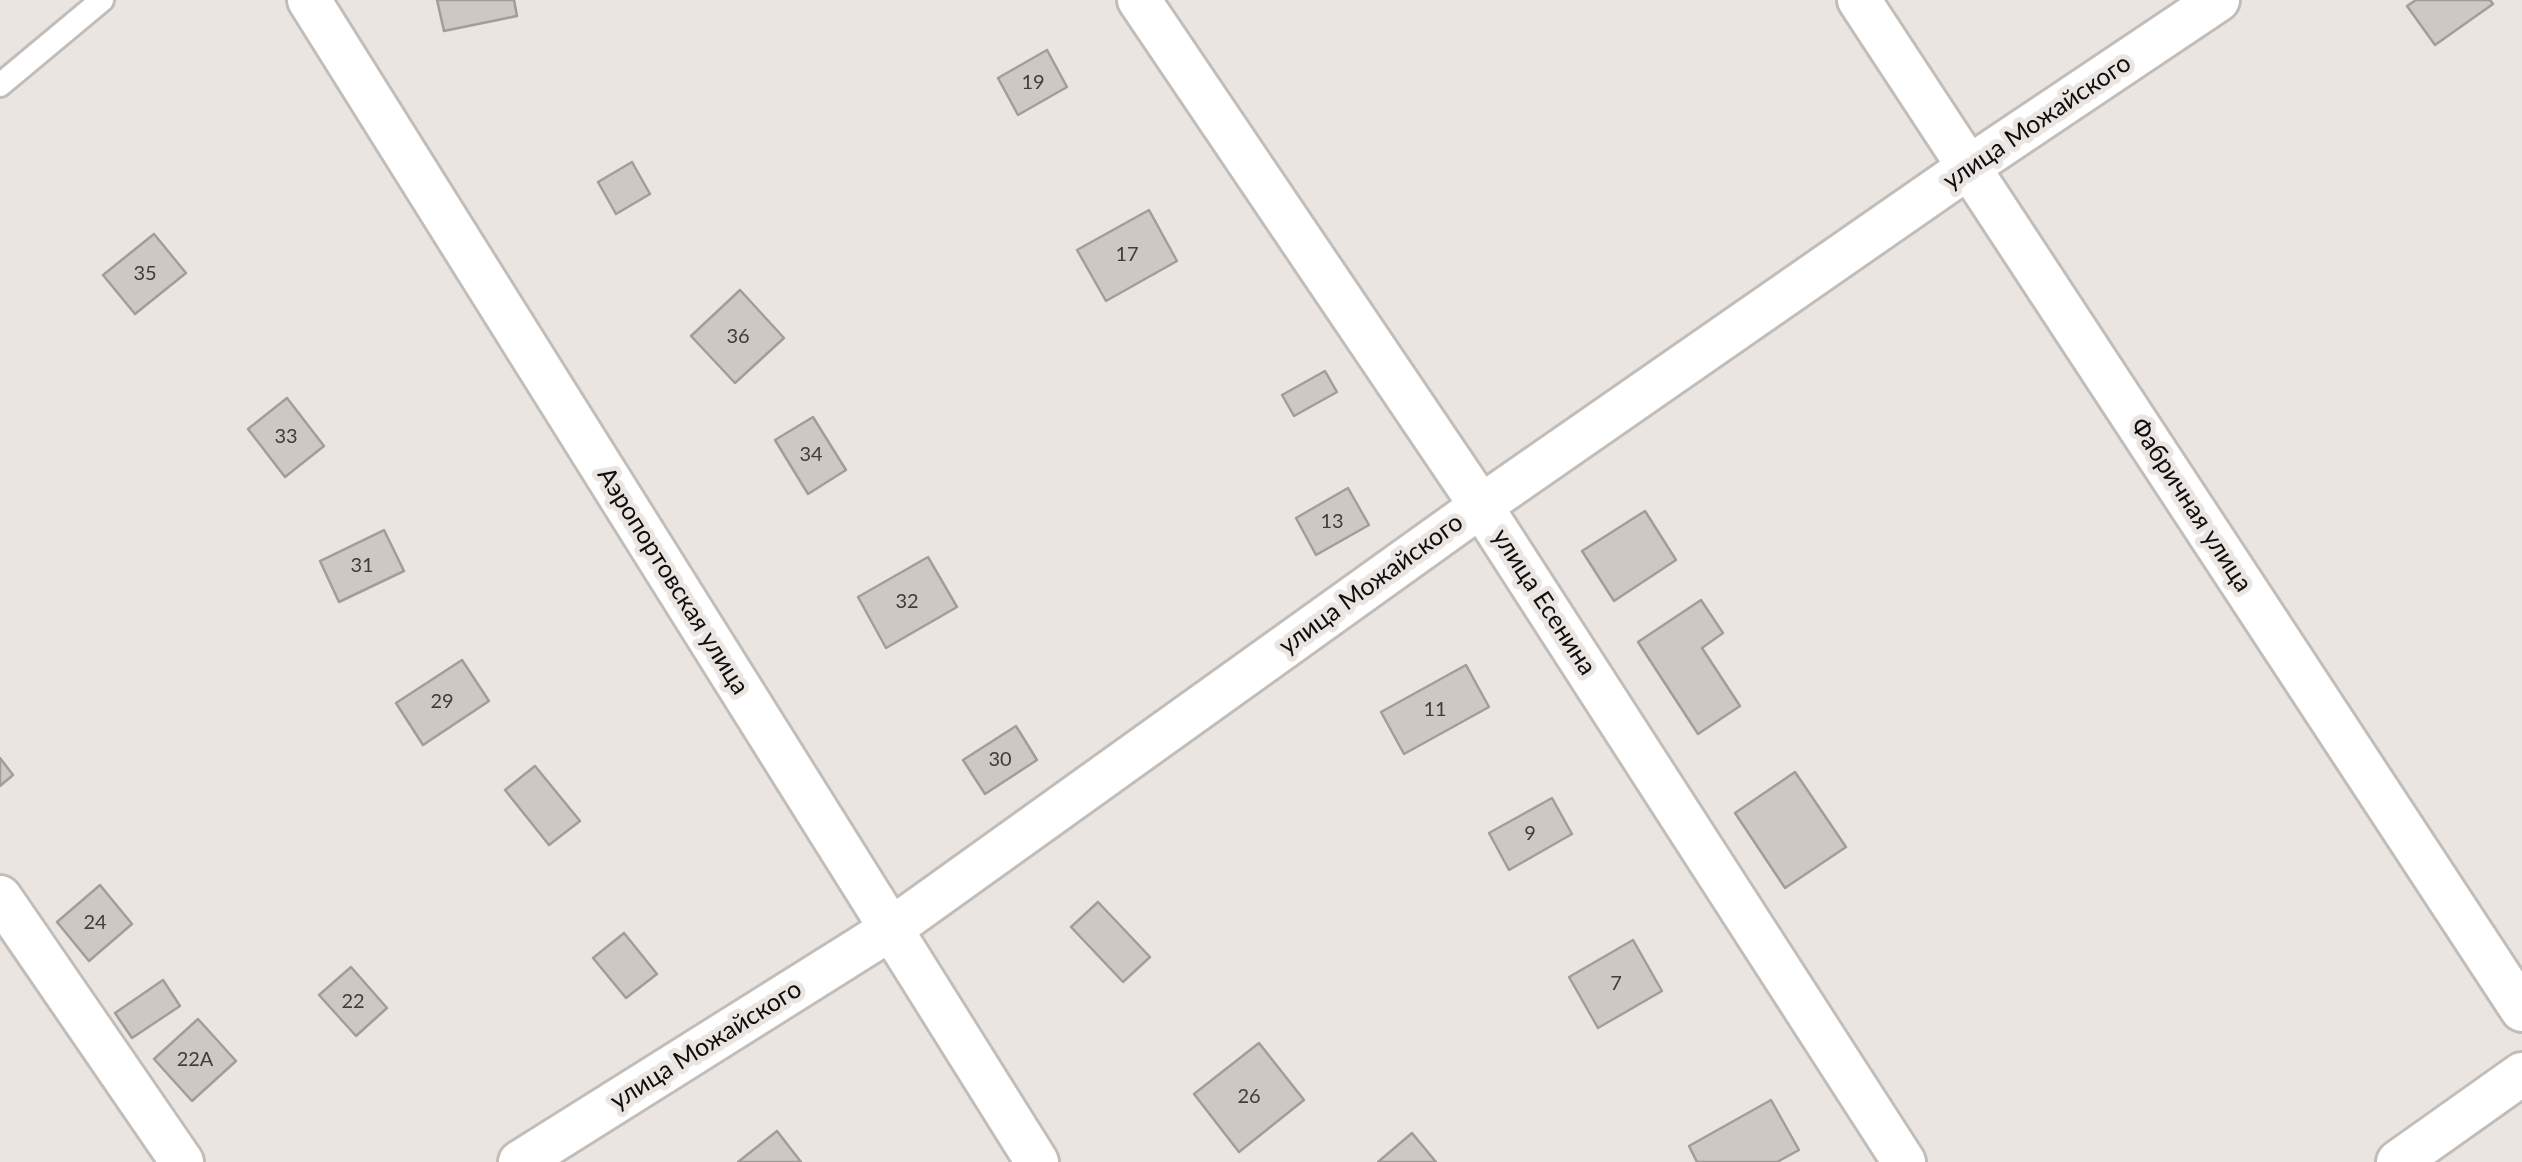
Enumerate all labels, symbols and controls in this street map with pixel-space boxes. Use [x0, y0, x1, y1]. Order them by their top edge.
street label: улица Можайского [1937, 48, 2137, 196]
house number: 19 [1021, 71, 1045, 95]
house number: 17 [1115, 243, 1139, 267]
house number: 35 [133, 262, 157, 286]
house number: 36 [726, 325, 750, 349]
street label: Фабричная улица [2124, 413, 2258, 597]
house number: 33 [274, 425, 298, 449]
house number: 34 [799, 443, 823, 467]
street label: Аэропортовская улица [591, 462, 755, 700]
street label: улица Можайского [1273, 507, 1469, 661]
house number: 13 [1320, 510, 1344, 534]
street label: улица Есенина [1486, 523, 1602, 681]
house number: 31 [350, 554, 374, 578]
house number: 32 [895, 590, 919, 614]
house number: 29 [430, 690, 454, 714]
house number: 11 [1423, 698, 1447, 722]
house number: 30 [988, 748, 1012, 772]
house number: 9 [1524, 822, 1536, 846]
house number: 24 [83, 911, 107, 935]
house number: 7 [1610, 972, 1622, 996]
street label: улица Можайского [605, 974, 807, 1116]
house number: 22 [341, 990, 365, 1014]
house number: 22А [177, 1048, 213, 1072]
house number: 26 [1237, 1085, 1261, 1109]

